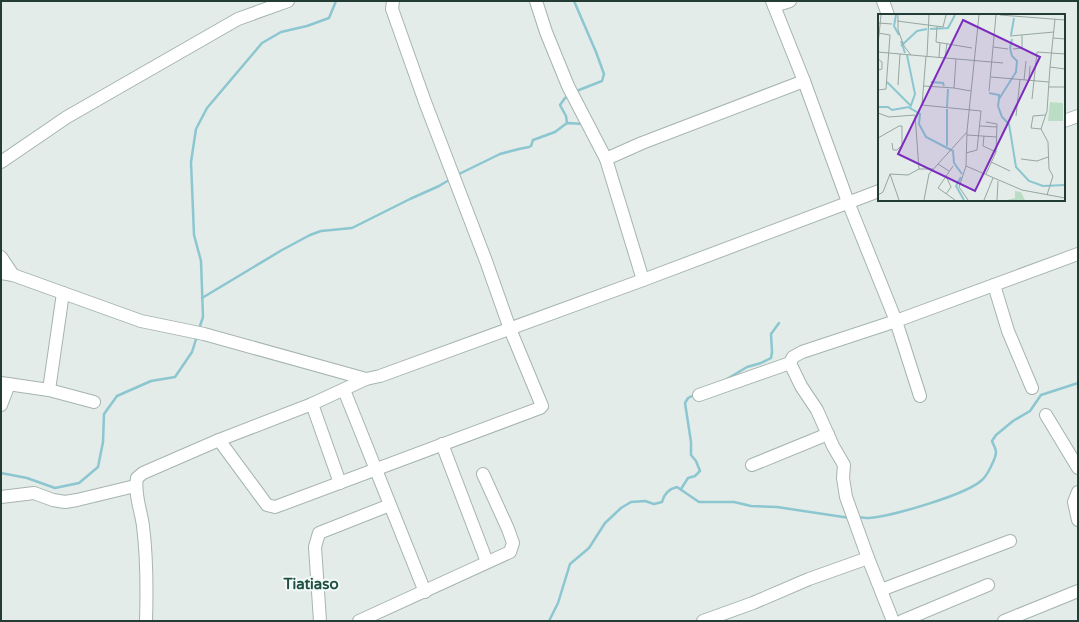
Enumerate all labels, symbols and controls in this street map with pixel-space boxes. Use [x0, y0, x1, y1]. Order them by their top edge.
inset map [878, 14, 1065, 201]
district label: Tiatiaso [282, 575, 339, 593]

